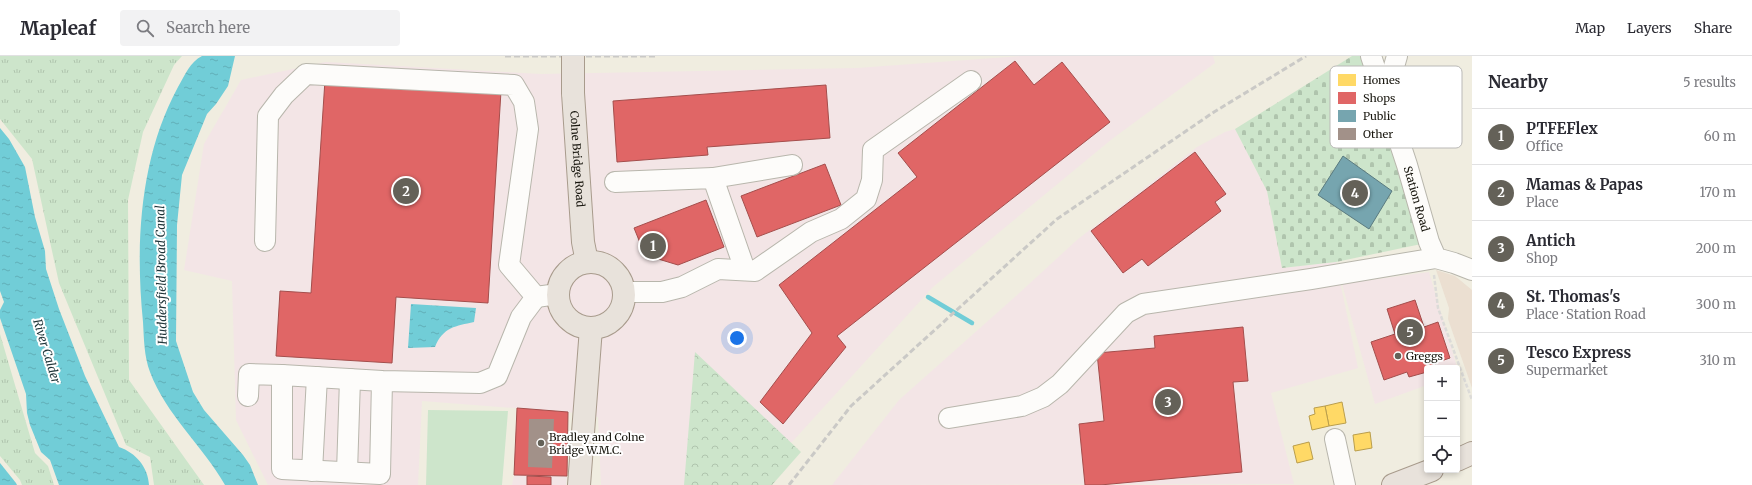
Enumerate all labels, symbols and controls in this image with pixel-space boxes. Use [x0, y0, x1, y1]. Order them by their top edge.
search box [120, 10, 400, 46]
text: Mapleaf [20, 16, 96, 40]
icon: search [134, 17, 156, 39]
text: Search here [166, 18, 250, 37]
text: Map [1575, 19, 1605, 37]
text: Layers [1627, 19, 1672, 37]
text: Share [1694, 19, 1732, 37]
legend [1330, 66, 1462, 148]
text: Nearby [1488, 71, 1548, 93]
text: Homes [1363, 73, 1400, 87]
text: 5 results [1683, 74, 1736, 91]
text: Shops [1363, 91, 1395, 105]
text: Public [1363, 109, 1396, 123]
street label: Colne Bridge Road [567, 110, 588, 208]
text: PTFEFlex [1526, 119, 1598, 138]
text: Other [1363, 127, 1393, 141]
text: 1 [1498, 128, 1504, 145]
text: 60 m [1704, 128, 1736, 145]
text: Office [1526, 138, 1563, 155]
street label: Station Road [1401, 164, 1433, 234]
text: Mamas & Papas [1526, 175, 1643, 194]
pin: 2 [393, 176, 419, 206]
pin: 4 [1342, 178, 1368, 208]
text: 2 [1497, 184, 1505, 201]
text: 170 m [1699, 184, 1736, 201]
text: Place [1526, 194, 1559, 211]
water label: Huddersfield Broad Canal [152, 205, 170, 346]
pin: 1 [640, 231, 666, 261]
text: Antich [1526, 231, 1575, 250]
text: 3 [1497, 240, 1505, 257]
text: 200 m [1696, 240, 1736, 257]
text: Shop [1526, 250, 1558, 267]
text: St. Thomas's [1526, 287, 1620, 306]
text: 4 [1497, 296, 1505, 313]
text: 300 m [1696, 296, 1736, 313]
text: Place · Station Road [1526, 306, 1646, 323]
water label: River Calder [30, 317, 64, 386]
pin: 5 [1397, 317, 1423, 347]
your location [727, 328, 747, 348]
text: Tesco Express [1526, 343, 1631, 362]
place label: Greggs [1406, 349, 1443, 363]
marker: Greggs [1393, 351, 1403, 361]
text: 5 [1497, 352, 1505, 369]
text: 310 m [1699, 352, 1736, 369]
text: Supermarket [1526, 362, 1608, 379]
map controls [1424, 365, 1460, 473]
button: + [1424, 365, 1460, 401]
pin: 3 [1155, 387, 1181, 417]
button: − [1424, 401, 1460, 437]
place label: Bradley and Colne Bridge W.M.C. [549, 430, 645, 457]
button: locate [1424, 437, 1460, 473]
marker: Bradley and Colne Bridge W.M.C. [536, 438, 546, 448]

